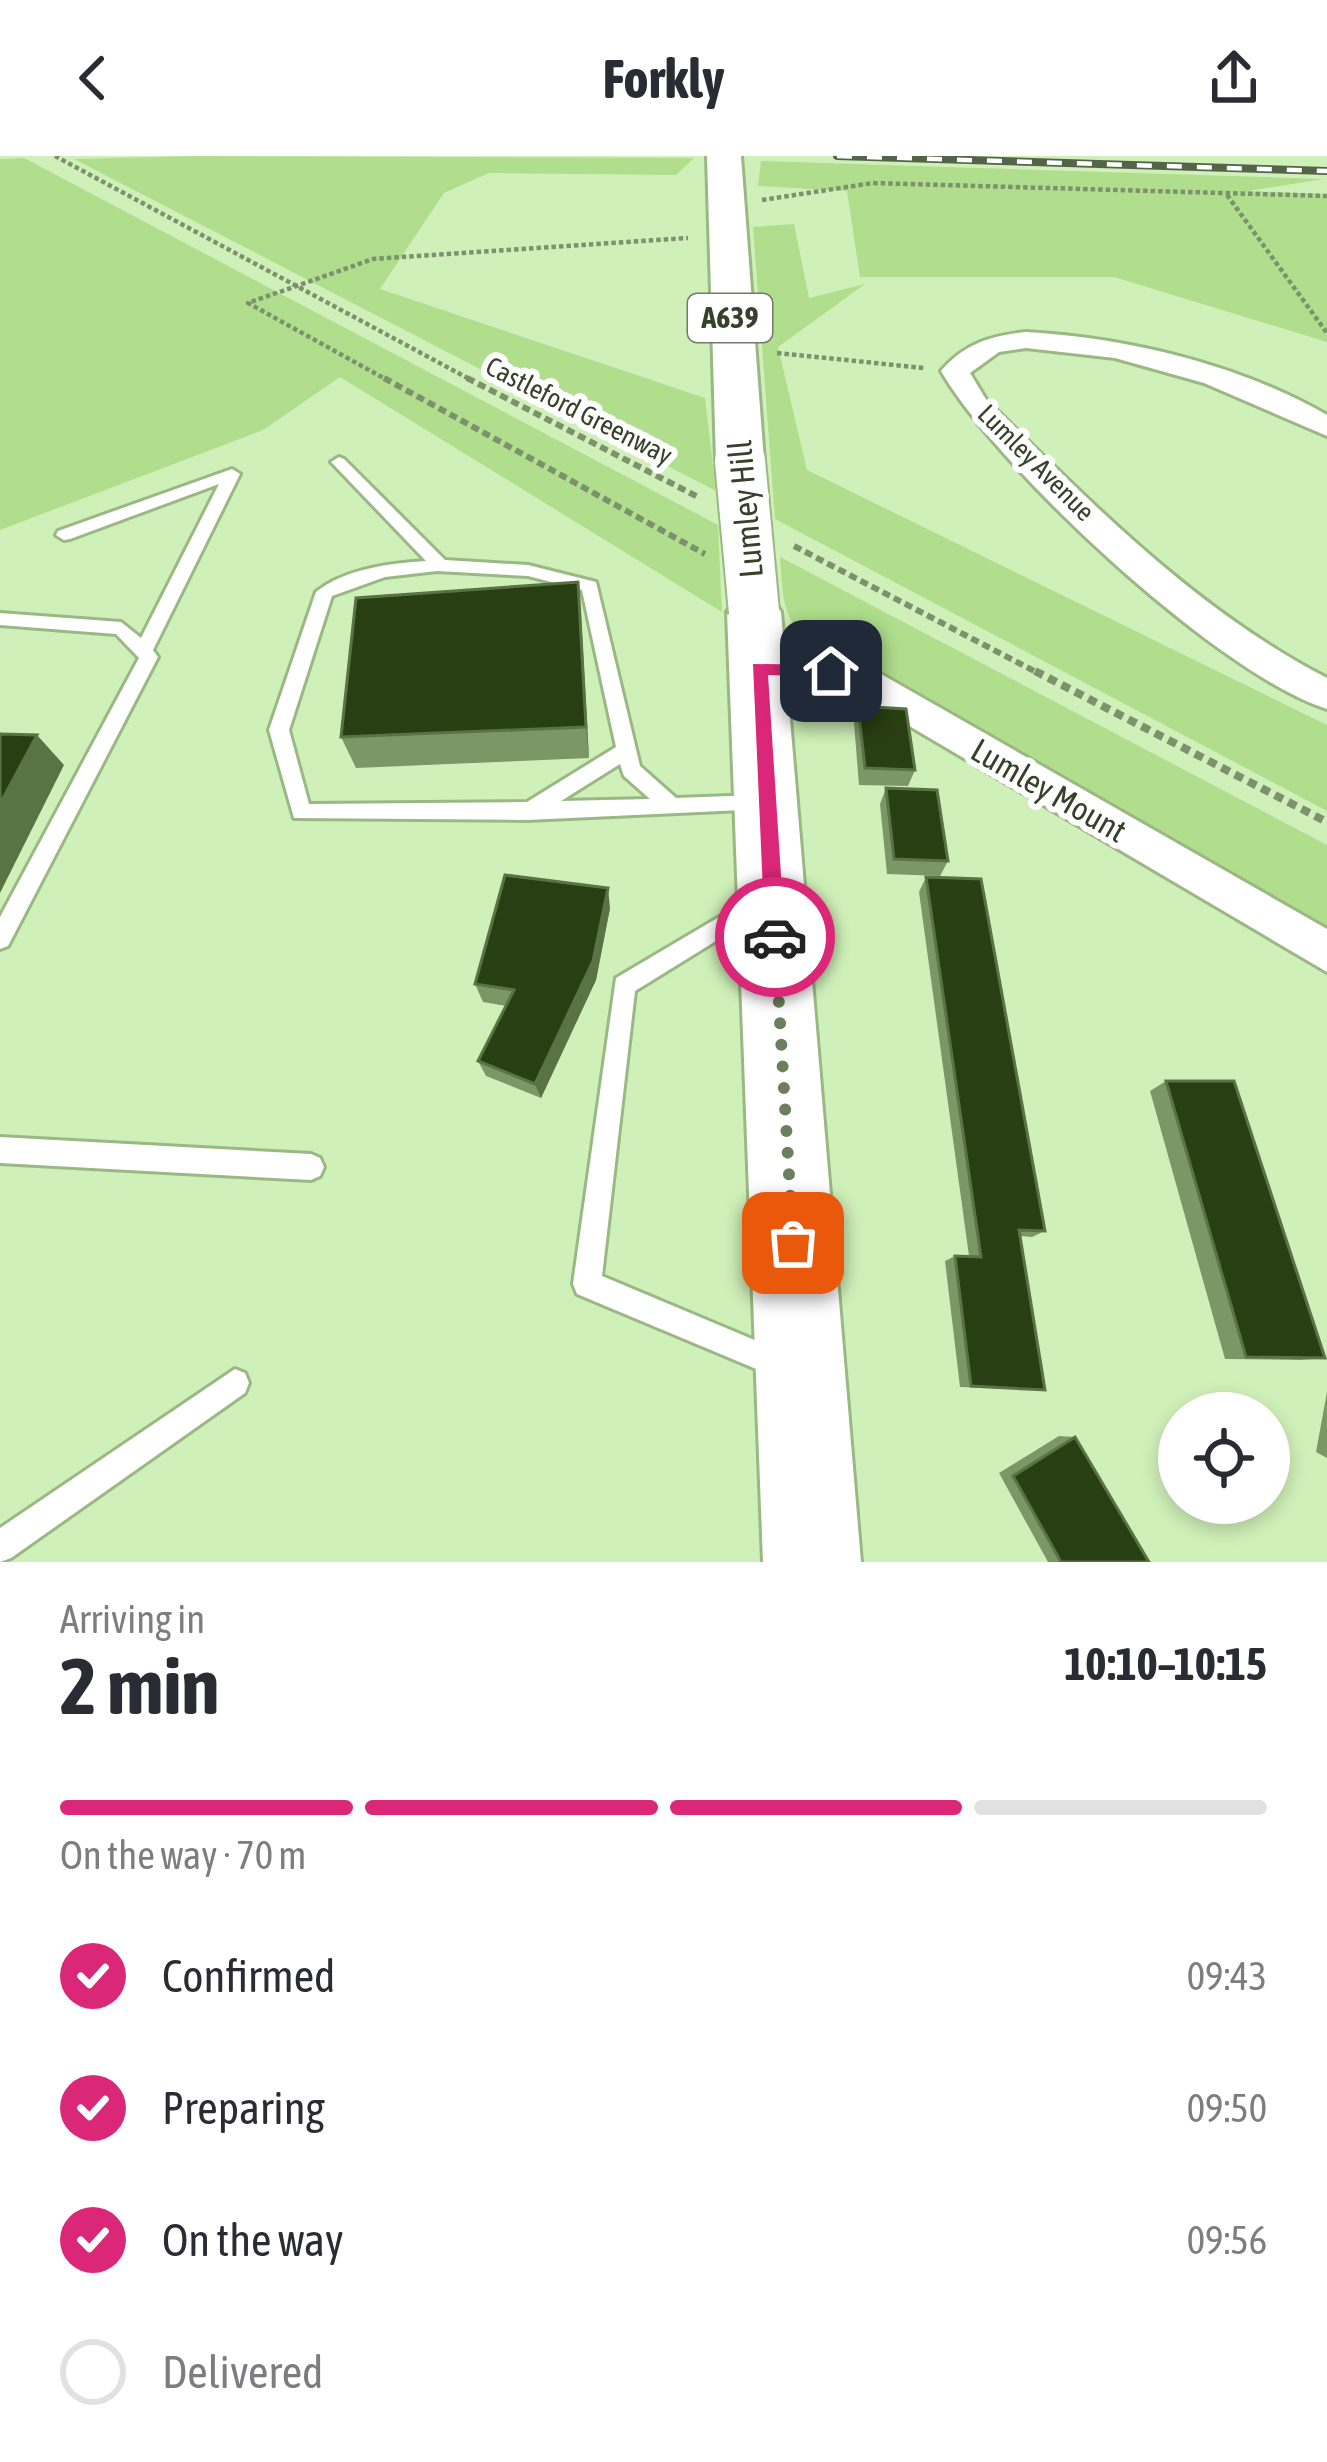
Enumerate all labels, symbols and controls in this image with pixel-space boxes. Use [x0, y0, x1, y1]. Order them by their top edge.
icon: back [60, 45, 126, 111]
icon: share [1201, 45, 1267, 111]
text: Forkly [603, 48, 724, 109]
road number: A639 [688, 294, 772, 342]
street label: Castleford Greenway [481, 350, 678, 471]
street label: Lumley Avenue [972, 398, 1101, 527]
street label: Lumley Hill [720, 438, 770, 579]
pin [780, 620, 882, 722]
icon: home [798, 638, 864, 704]
street label: Lumley Mount [965, 730, 1133, 850]
courier [715, 877, 835, 997]
icon: car [742, 904, 808, 970]
pin [742, 1192, 844, 1294]
icon: bag [760, 1210, 826, 1276]
map controls [1158, 1392, 1290, 1524]
button: locate [1158, 1392, 1290, 1524]
text: Arriving in [60, 1597, 205, 1641]
text: 10:10–10:15 [1064, 1638, 1267, 1690]
text: 2 min [60, 1641, 219, 1731]
text: On the way · 70 m [60, 1833, 306, 1877]
icon: check [60, 1943, 126, 2009]
text: Confirmed [162, 1950, 335, 2002]
text: 09:43 [1187, 1954, 1267, 1998]
icon: check [60, 2075, 126, 2141]
text: Preparing [162, 2082, 325, 2134]
text: 09:50 [1187, 2086, 1267, 2130]
icon: check [60, 2207, 126, 2273]
text: On the way [162, 2214, 344, 2266]
text: 09:56 [1187, 2218, 1267, 2262]
text: Delivered [162, 2346, 323, 2398]

